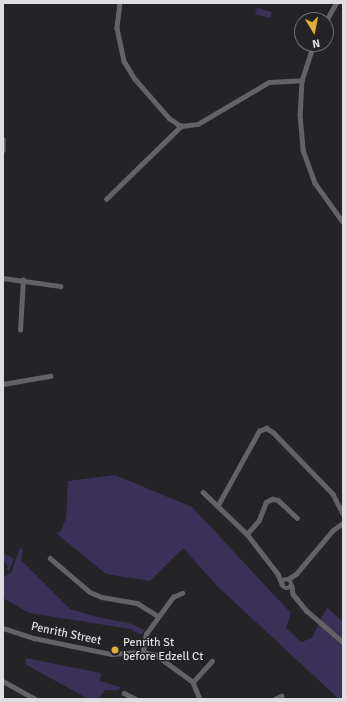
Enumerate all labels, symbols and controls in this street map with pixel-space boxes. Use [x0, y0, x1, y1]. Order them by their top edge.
north arrow [294, 12, 334, 52]
text: N [311, 36, 321, 50]
street label: Penrith Street [30, 620, 102, 648]
place label: Penrith St before Edzell Ct [123, 636, 204, 664]
marker: Penrith St before Edzell Ct [110, 645, 120, 655]

